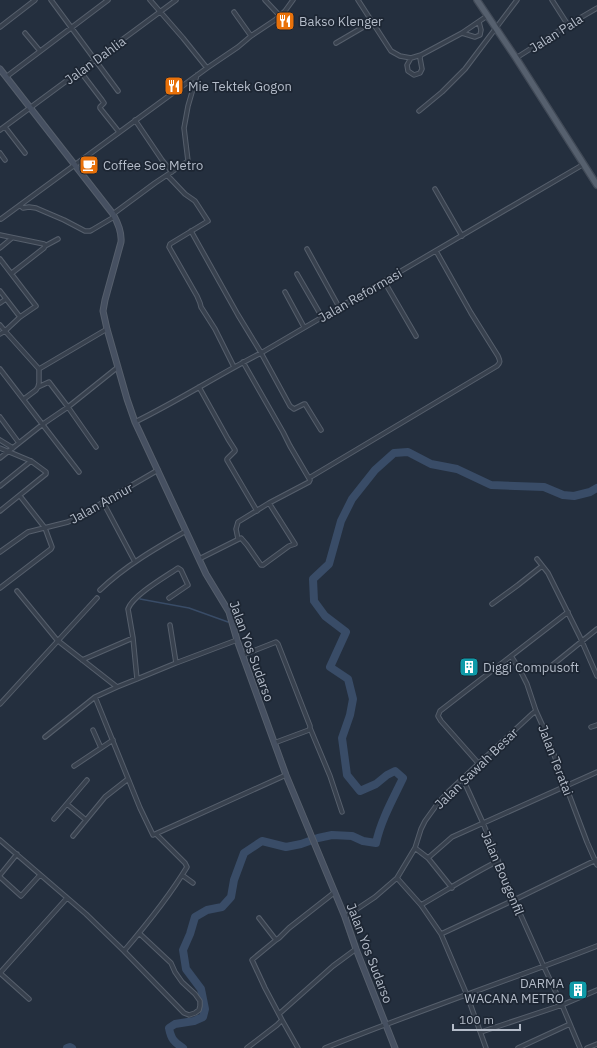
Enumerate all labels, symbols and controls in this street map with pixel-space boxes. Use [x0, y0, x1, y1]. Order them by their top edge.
restaurant icon: Bakso Klenger [274, 10, 296, 32]
street label: Jalan Pala [526, 10, 586, 56]
place label: Bakso Klenger [299, 13, 383, 30]
street label: Jalan Dahlia [61, 33, 129, 88]
restaurant icon: Mie Tektek Gogon [163, 75, 185, 97]
place label: Mie Tektek Gogon [188, 78, 292, 95]
cafe icon: Coffee Soe Metro [78, 154, 100, 176]
place label: Coffee Soe Metro [103, 157, 203, 174]
street label: Jalan Reformasi [315, 265, 405, 326]
street label: Jalan Annur [67, 479, 136, 528]
street label: Jalan Yos Sudarso [225, 598, 278, 704]
building icon: Diggi Compusoft [458, 656, 480, 678]
place label: Diggi Compusoft [483, 659, 579, 676]
street label: Jalan Teratai [534, 722, 577, 798]
street label: Jalan Sawah Besar [431, 724, 522, 813]
street label: Jalan Bougenfil [477, 829, 528, 918]
street label: Jalan Yos Sudarso [343, 901, 396, 1006]
place label: DARMA WACANA METRO [464, 975, 565, 1007]
building icon: DARMA WACANA METRO [567, 979, 589, 1001]
scale bar [453, 1006, 520, 1032]
text: 100 m [459, 1012, 494, 1027]

